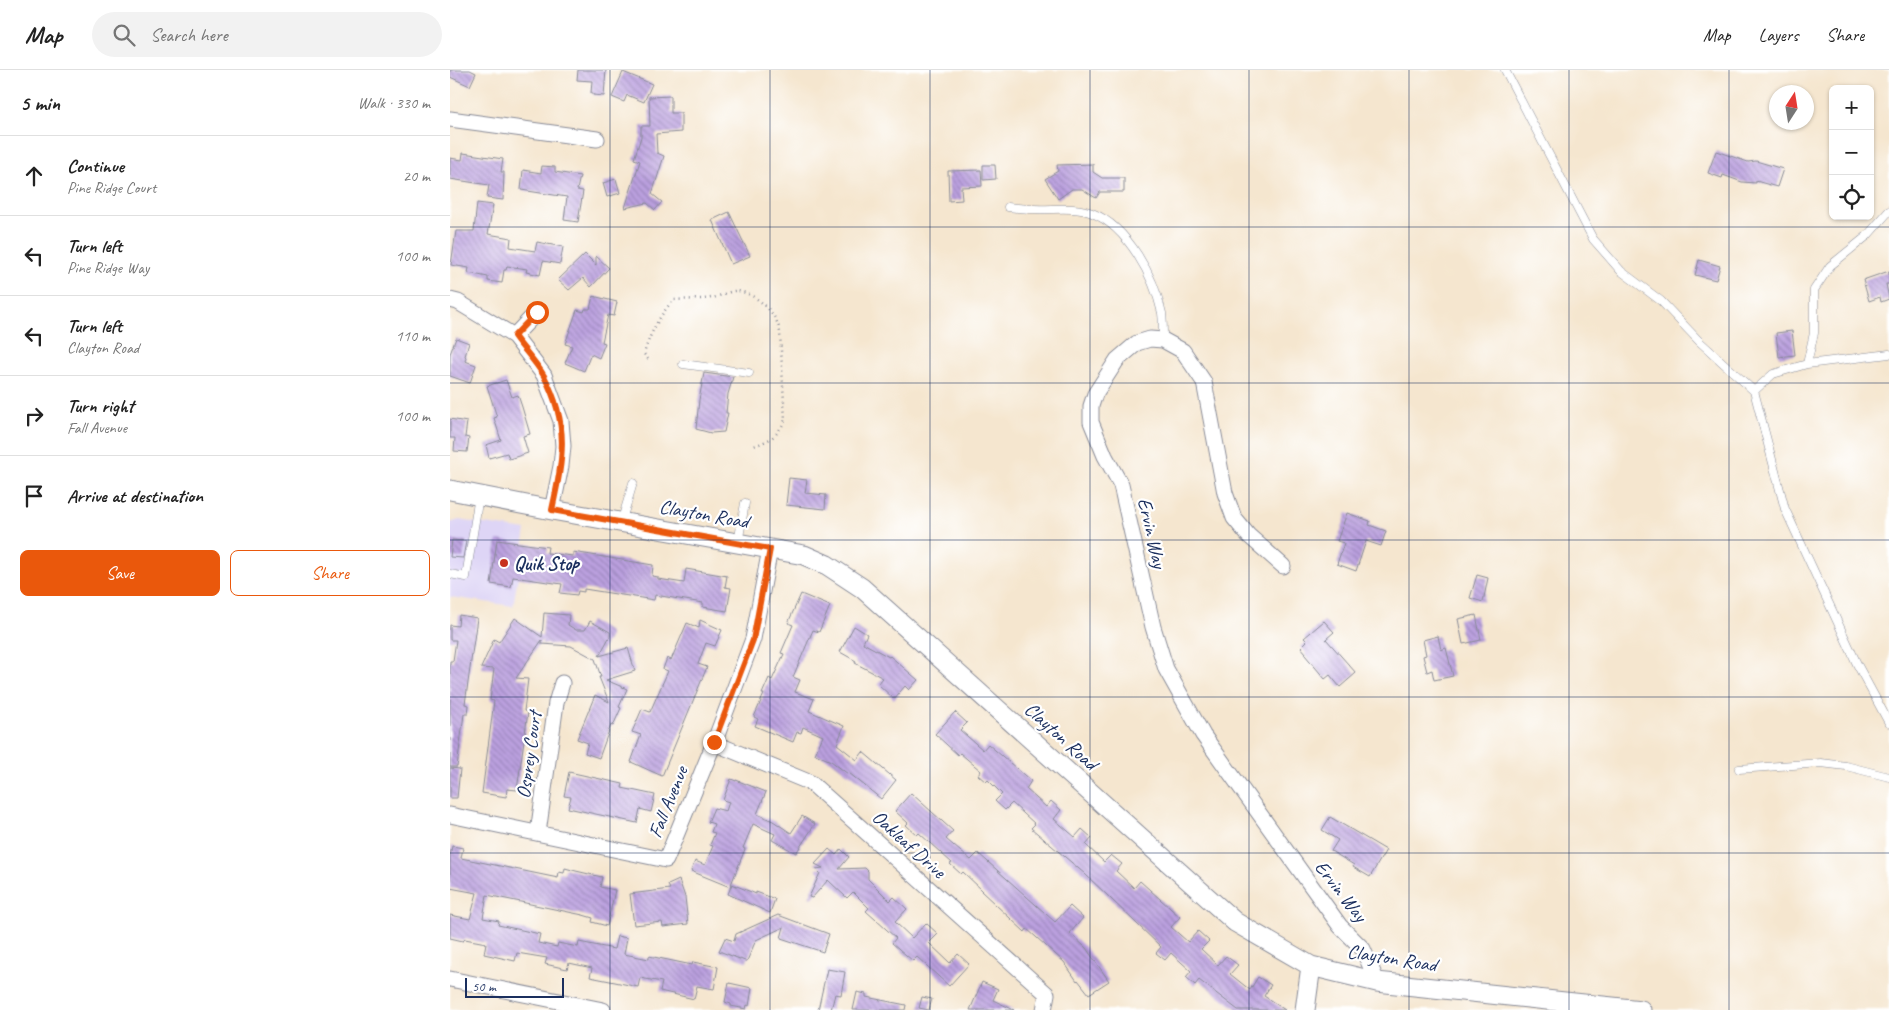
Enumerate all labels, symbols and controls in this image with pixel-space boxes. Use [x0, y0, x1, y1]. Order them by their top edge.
search box [92, 12, 442, 57]
text: Map [25, 20, 62, 50]
icon: search [110, 21, 138, 49]
text: Search here [150, 23, 228, 47]
text: Map [1703, 24, 1731, 46]
text: Layers [1759, 24, 1798, 46]
text: Share [1826, 24, 1864, 46]
north arrow [1769, 85, 1814, 130]
map controls [1829, 85, 1874, 220]
button: + [1829, 85, 1874, 130]
text: 5 min [20, 90, 60, 116]
text: Walk · 330 m [358, 93, 430, 113]
button: − [1829, 130, 1874, 175]
text: Continue [67, 154, 124, 178]
icon: ahead [20, 162, 48, 190]
text: 20 m [403, 166, 430, 186]
button: locate [1829, 175, 1874, 220]
text: Pine Ridge Court [67, 178, 156, 198]
text: Turn left [67, 234, 122, 258]
icon: left [20, 242, 48, 270]
text: 100 m [396, 246, 430, 266]
text: Pine Ridge Way [67, 258, 149, 278]
route start [526, 301, 549, 324]
text: Turn left [67, 314, 122, 338]
icon: left [20, 322, 48, 350]
text: 110 m [396, 326, 430, 346]
text: Clayton Road [67, 338, 139, 358]
text: Turn right [67, 394, 134, 418]
icon: right [20, 402, 48, 430]
text: 100 m [396, 406, 430, 426]
text: Fall Avenue [67, 418, 127, 438]
icon: arrive [20, 482, 48, 510]
text: Arrive at destination [67, 484, 203, 508]
street label: Clayton Road [657, 494, 754, 535]
street label: Ervin Way [1132, 495, 1173, 573]
button: Save [20, 550, 220, 596]
button: Share [230, 550, 430, 596]
place label: Quik Stop [514, 551, 580, 576]
marker: Quik Stop [498, 557, 510, 569]
street label: Clayton Road [1019, 697, 1105, 778]
street label: Osprey Court [511, 707, 548, 800]
route end [703, 731, 726, 754]
street label: Fall Avenue [642, 761, 694, 841]
street label: Oakleaf Drive [867, 804, 952, 885]
street label: Ervin Way [1309, 855, 1374, 928]
street label: Clayton Road [1345, 939, 1442, 978]
scale bar [465, 975, 564, 998]
text: 50 m [472, 978, 496, 995]

